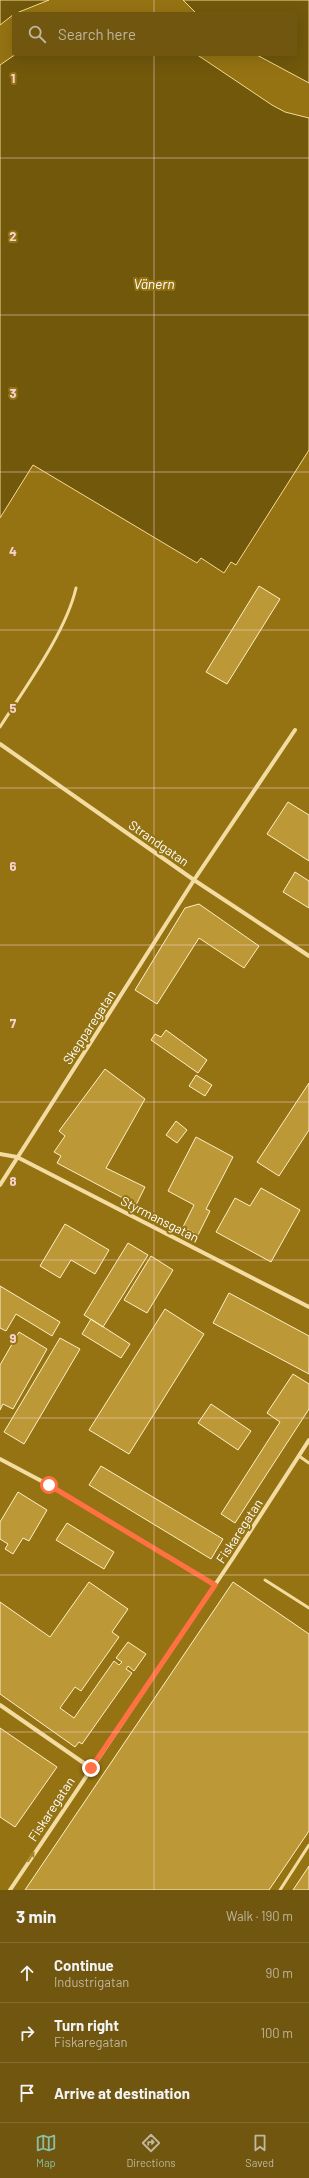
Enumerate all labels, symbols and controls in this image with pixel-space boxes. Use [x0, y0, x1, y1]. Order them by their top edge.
search box [12, 12, 297, 56]
icon: search [26, 23, 48, 45]
text: Search here [58, 25, 136, 43]
text: 1 [11, 70, 15, 86]
text: 2 [9, 228, 17, 244]
water label: Vänern [134, 275, 174, 292]
text: 3 [9, 385, 17, 401]
text: 4 [9, 543, 17, 559]
text: 5 [9, 700, 17, 716]
street label: Strandgatan [126, 816, 192, 870]
text: 6 [10, 858, 17, 874]
street label: Skepparegatan [59, 987, 119, 1067]
text: 7 [10, 1015, 17, 1031]
text: 8 [9, 1173, 17, 1189]
street label: Styrmansgatan [118, 1192, 202, 1246]
text: 9 [10, 1330, 17, 1346]
route start [40, 1476, 58, 1494]
street label: Fiskaregatan [212, 1496, 266, 1566]
route end [82, 1759, 100, 1777]
street label: Fiskaregatan [24, 1774, 78, 1844]
one-way arrow [28, 1852, 35, 1863]
text: 3 min [16, 1906, 56, 1926]
text: Walk · 190 m [226, 1908, 293, 1924]
text: Continue [54, 1956, 114, 1974]
icon: ahead [16, 1962, 38, 1984]
text: 90 m [266, 1965, 293, 1981]
text: Industrigatan [54, 1974, 129, 1990]
text: Turn right [54, 2016, 119, 2034]
icon: right [16, 2022, 38, 2044]
text: 100 m [260, 2025, 293, 2041]
text: Fiskaregatan [54, 2034, 128, 2050]
icon: arrive [16, 2082, 38, 2104]
text: Arrive at destination [54, 2084, 190, 2102]
tab: Map [35, 2132, 57, 2169]
tab: Directions [126, 2132, 176, 2169]
tab: Saved [245, 2132, 274, 2169]

